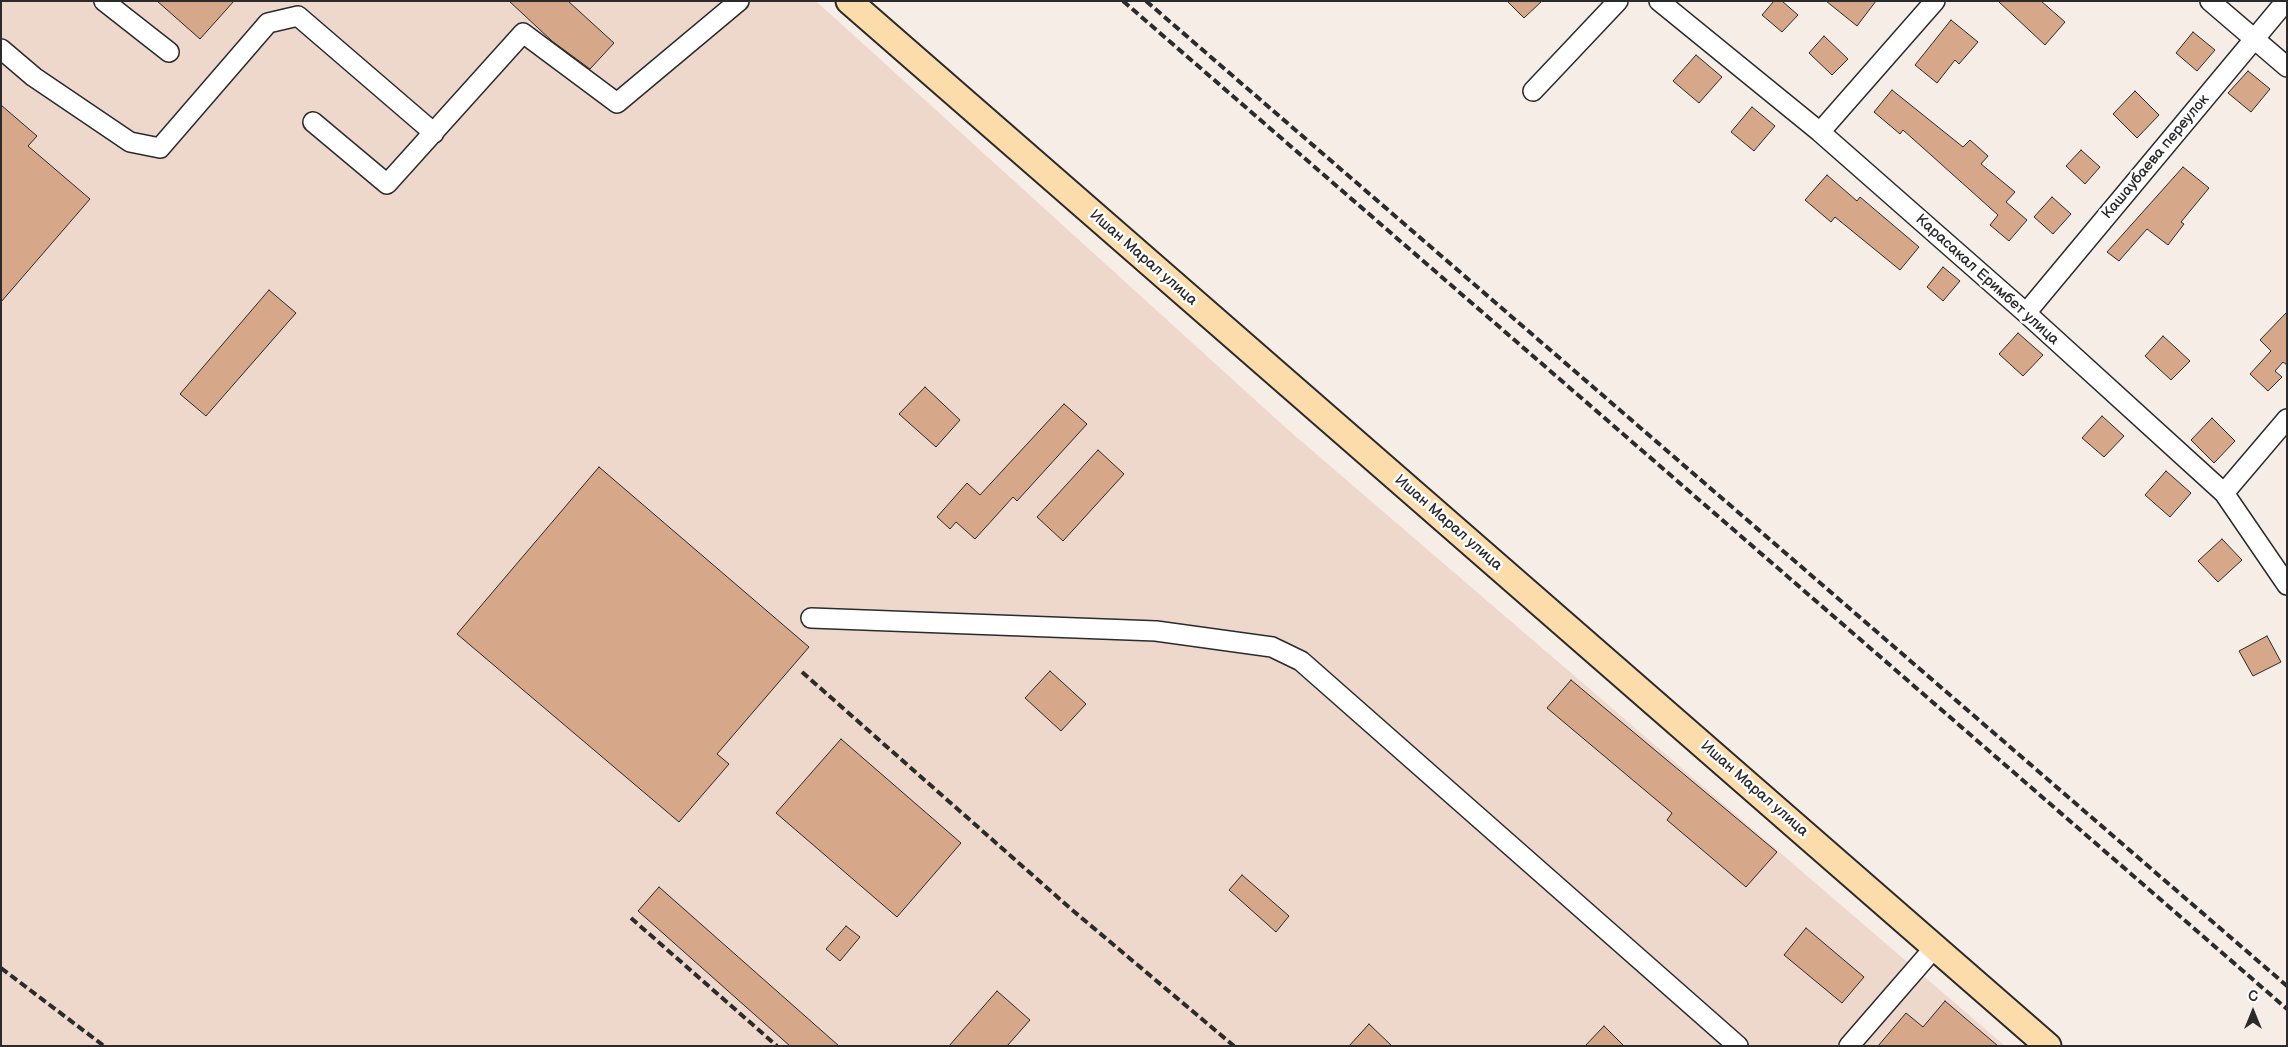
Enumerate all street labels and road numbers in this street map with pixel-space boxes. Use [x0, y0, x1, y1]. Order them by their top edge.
street label: Кашаубаева переулок [2099, 91, 2213, 223]
street label: Ишан Марал улица [1085, 206, 1201, 310]
street label: Карасакал Еримбет улица [1912, 211, 2062, 349]
street label: Ишан Марал улица [1390, 471, 1506, 575]
street label: Ишан Марал улица [1696, 737, 1812, 841]

